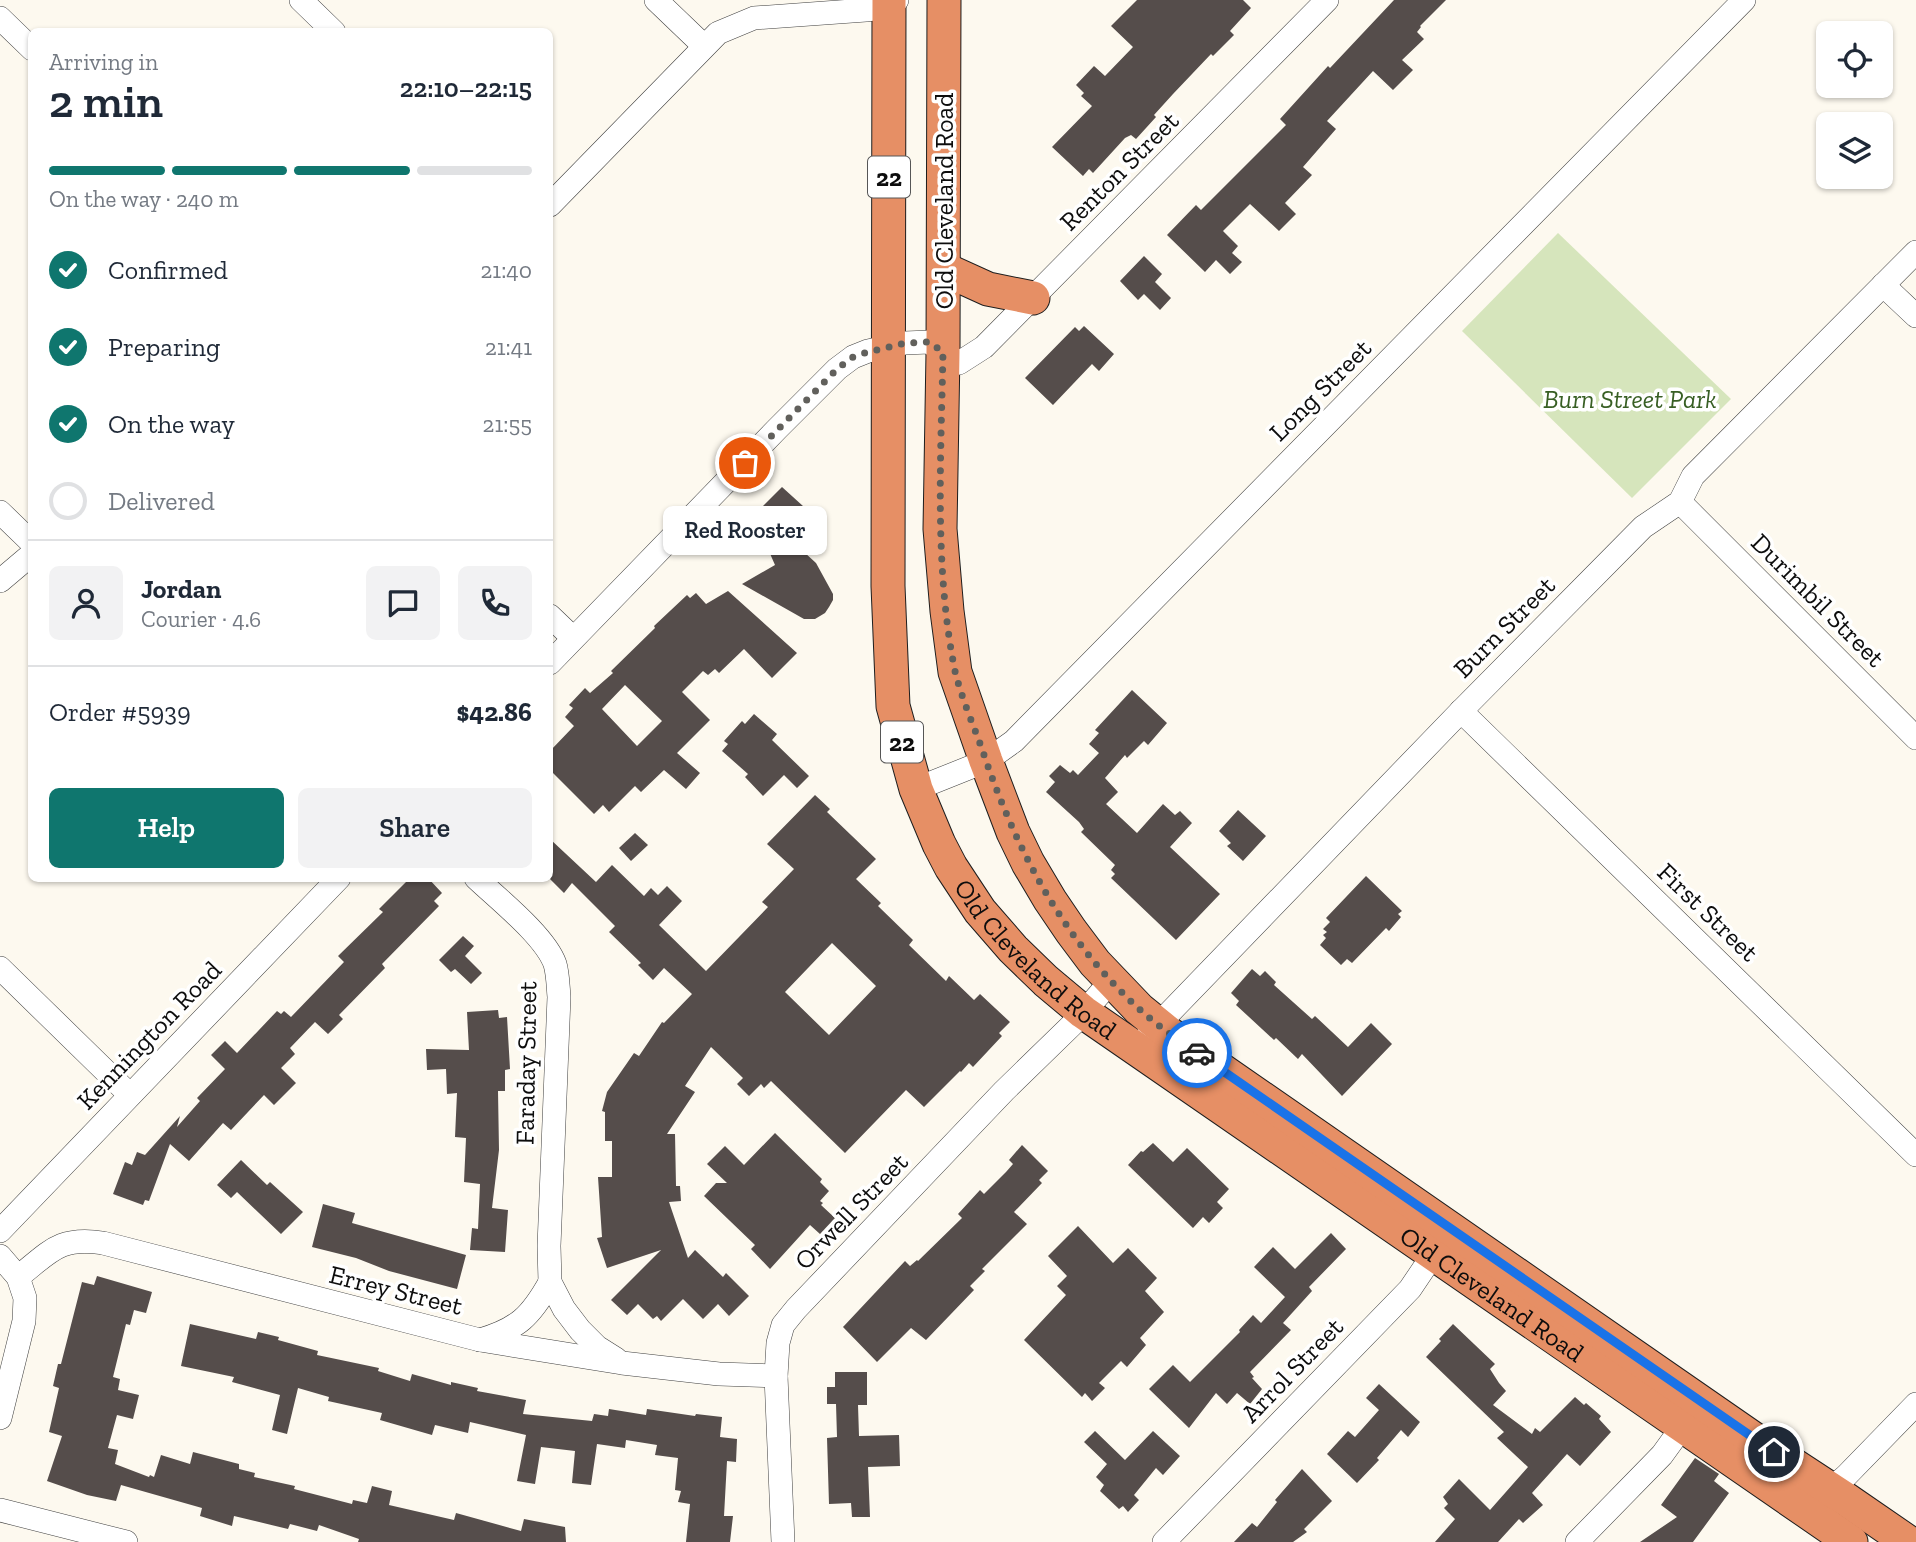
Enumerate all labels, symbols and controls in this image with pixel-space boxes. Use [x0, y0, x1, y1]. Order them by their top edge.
map controls [1816, 21, 1893, 189]
button: locate [1816, 21, 1893, 98]
text: Arriving in [49, 48, 158, 76]
text: 22:10–22:15 [400, 72, 532, 104]
text: 2 min [49, 74, 163, 129]
street label: Old Cleveland Road [928, 93, 960, 309]
street label: Renton Street [1053, 105, 1185, 237]
button: layers [1816, 112, 1893, 189]
road number: 22 [868, 156, 910, 197]
text: On the way · 240 m [49, 185, 239, 213]
icon: check [49, 251, 87, 289]
text: Confirmed [108, 254, 228, 286]
text: 21:40 [481, 256, 532, 284]
icon: check [49, 328, 87, 366]
text: Preparing [108, 331, 220, 363]
street label: Long Street [1262, 332, 1378, 448]
text: 21:41 [485, 333, 532, 361]
park label: Burn Street Park [1543, 383, 1717, 415]
icon: check [49, 405, 87, 443]
text: On the way [108, 408, 235, 440]
text: 21:55 [483, 410, 532, 438]
pin [715, 433, 775, 493]
icon: bag [726, 444, 764, 482]
text: Delivered [108, 485, 215, 517]
callout: Red Rooster [663, 505, 827, 554]
text: Red Rooster [684, 516, 806, 544]
street label: Durimbil Street [1744, 526, 1892, 674]
button: person [49, 566, 123, 640]
button: chat [366, 566, 440, 640]
button: phone [458, 566, 532, 640]
street label: Burn Street [1447, 569, 1562, 684]
text: Jordan [141, 573, 221, 605]
text: Courier · 4.6 [141, 605, 261, 633]
text: Order #5939 [49, 696, 191, 728]
text: $42.86 [457, 696, 532, 728]
road number: 22 [881, 722, 923, 762]
button: Help [49, 788, 284, 868]
button: Share [298, 788, 532, 868]
street label: First Street [1651, 856, 1765, 968]
street label: Old Cleveland Road [947, 873, 1123, 1046]
street label: Kennington Road [70, 954, 228, 1116]
street label: Faraday Street [509, 981, 543, 1145]
courier [1162, 1018, 1232, 1088]
icon: car [1178, 1034, 1216, 1072]
street label: Orwell Street [787, 1146, 915, 1276]
street label: Old Cleveland Road [1394, 1220, 1590, 1369]
street label: Errey Street [326, 1258, 466, 1322]
street label: Arrol Street [1234, 1311, 1350, 1429]
pin [1744, 1422, 1804, 1482]
icon: home [1755, 1433, 1793, 1471]

